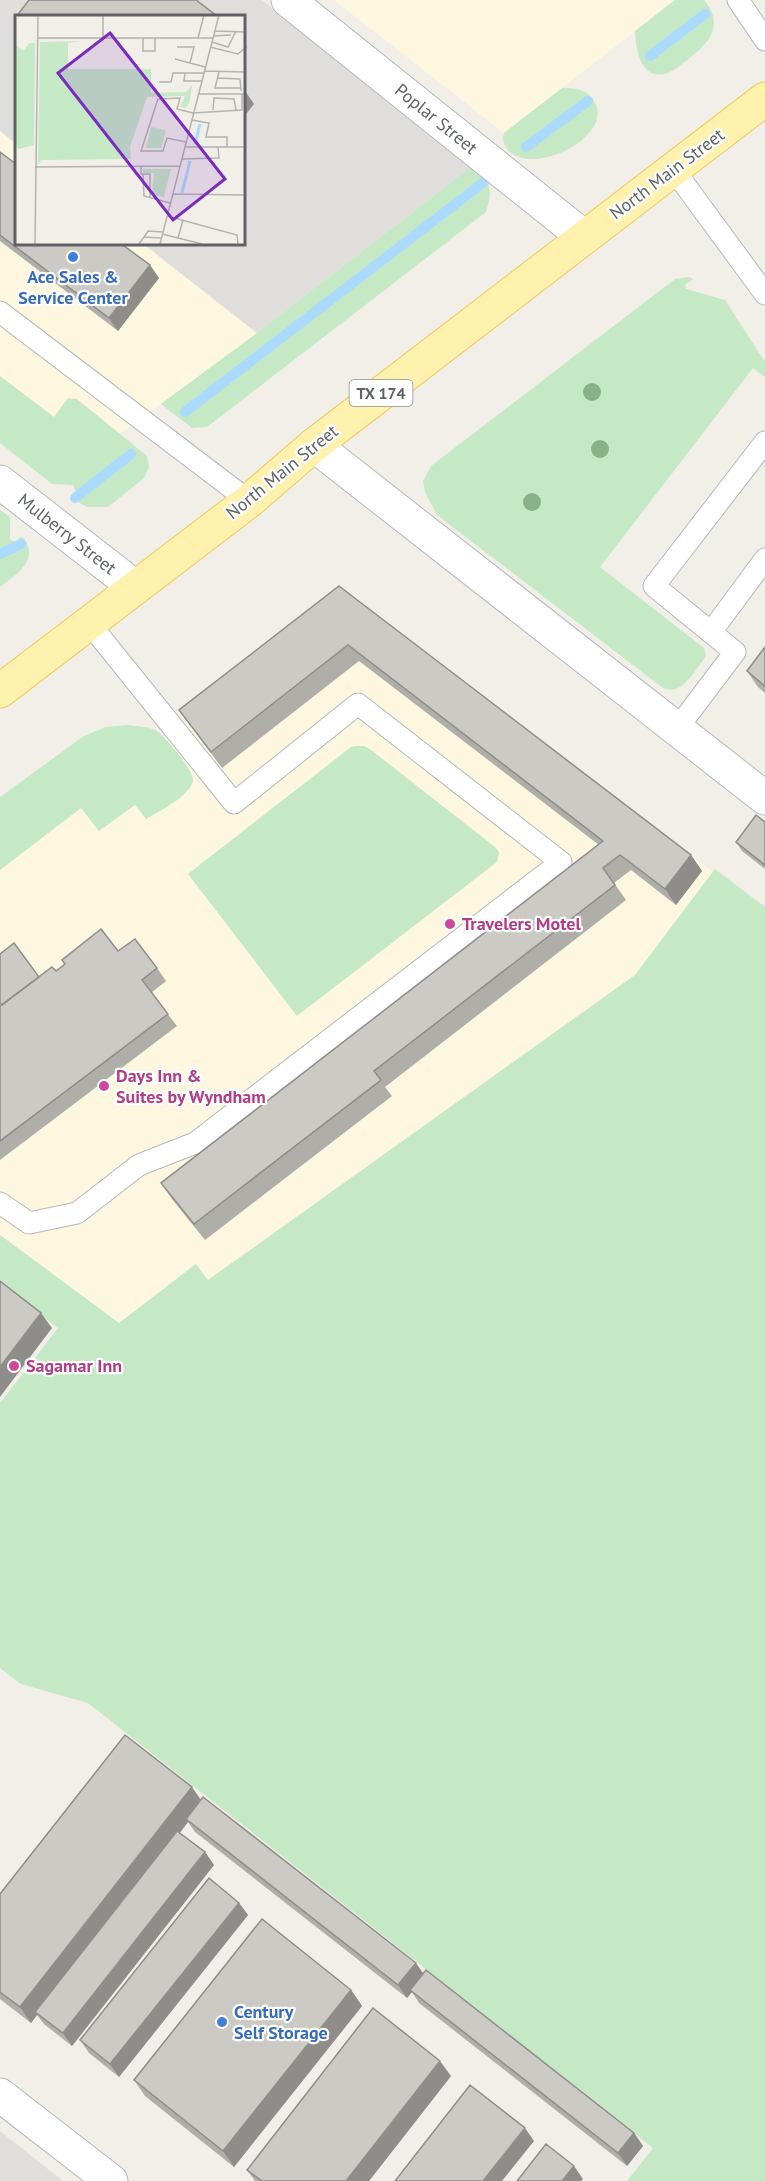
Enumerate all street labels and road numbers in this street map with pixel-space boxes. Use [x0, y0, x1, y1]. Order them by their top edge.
street label: Poplar Street [390, 78, 482, 159]
street label: North Main Street [605, 123, 729, 224]
road number: TX 174 [350, 380, 412, 406]
street label: North Main Street [221, 419, 342, 524]
street label: Mulberry Street [13, 488, 121, 579]

